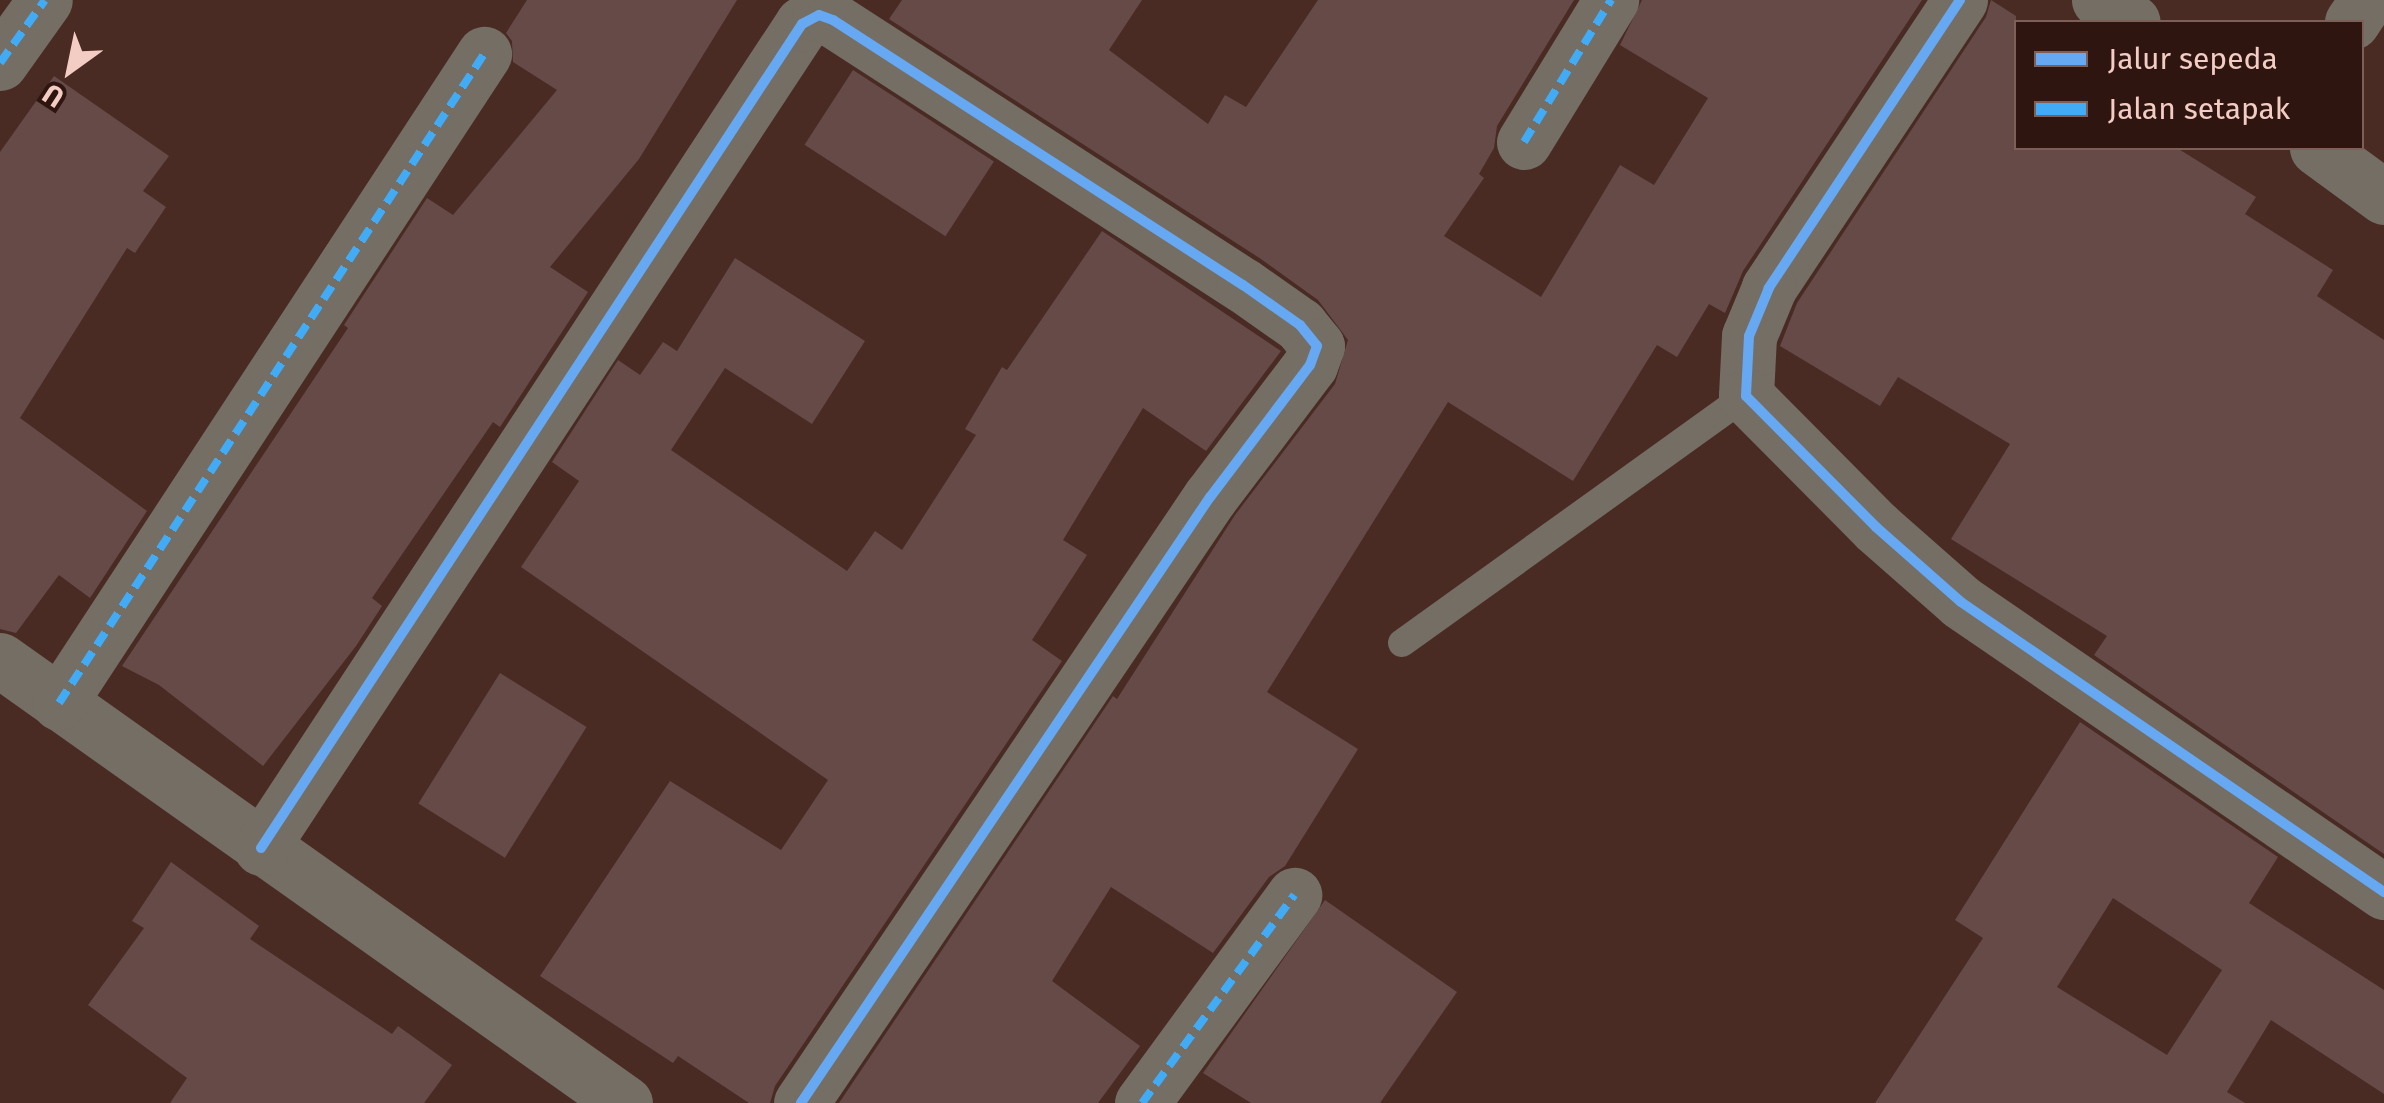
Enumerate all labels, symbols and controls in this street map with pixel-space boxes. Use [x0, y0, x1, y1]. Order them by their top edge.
north arrow [20, 20, 120, 120]
legend [2014, 20, 2364, 150]
text: Jalur sepeda [2108, 41, 2278, 77]
text: U [37, 77, 70, 114]
text: Jalan setapak [2108, 91, 2290, 127]

